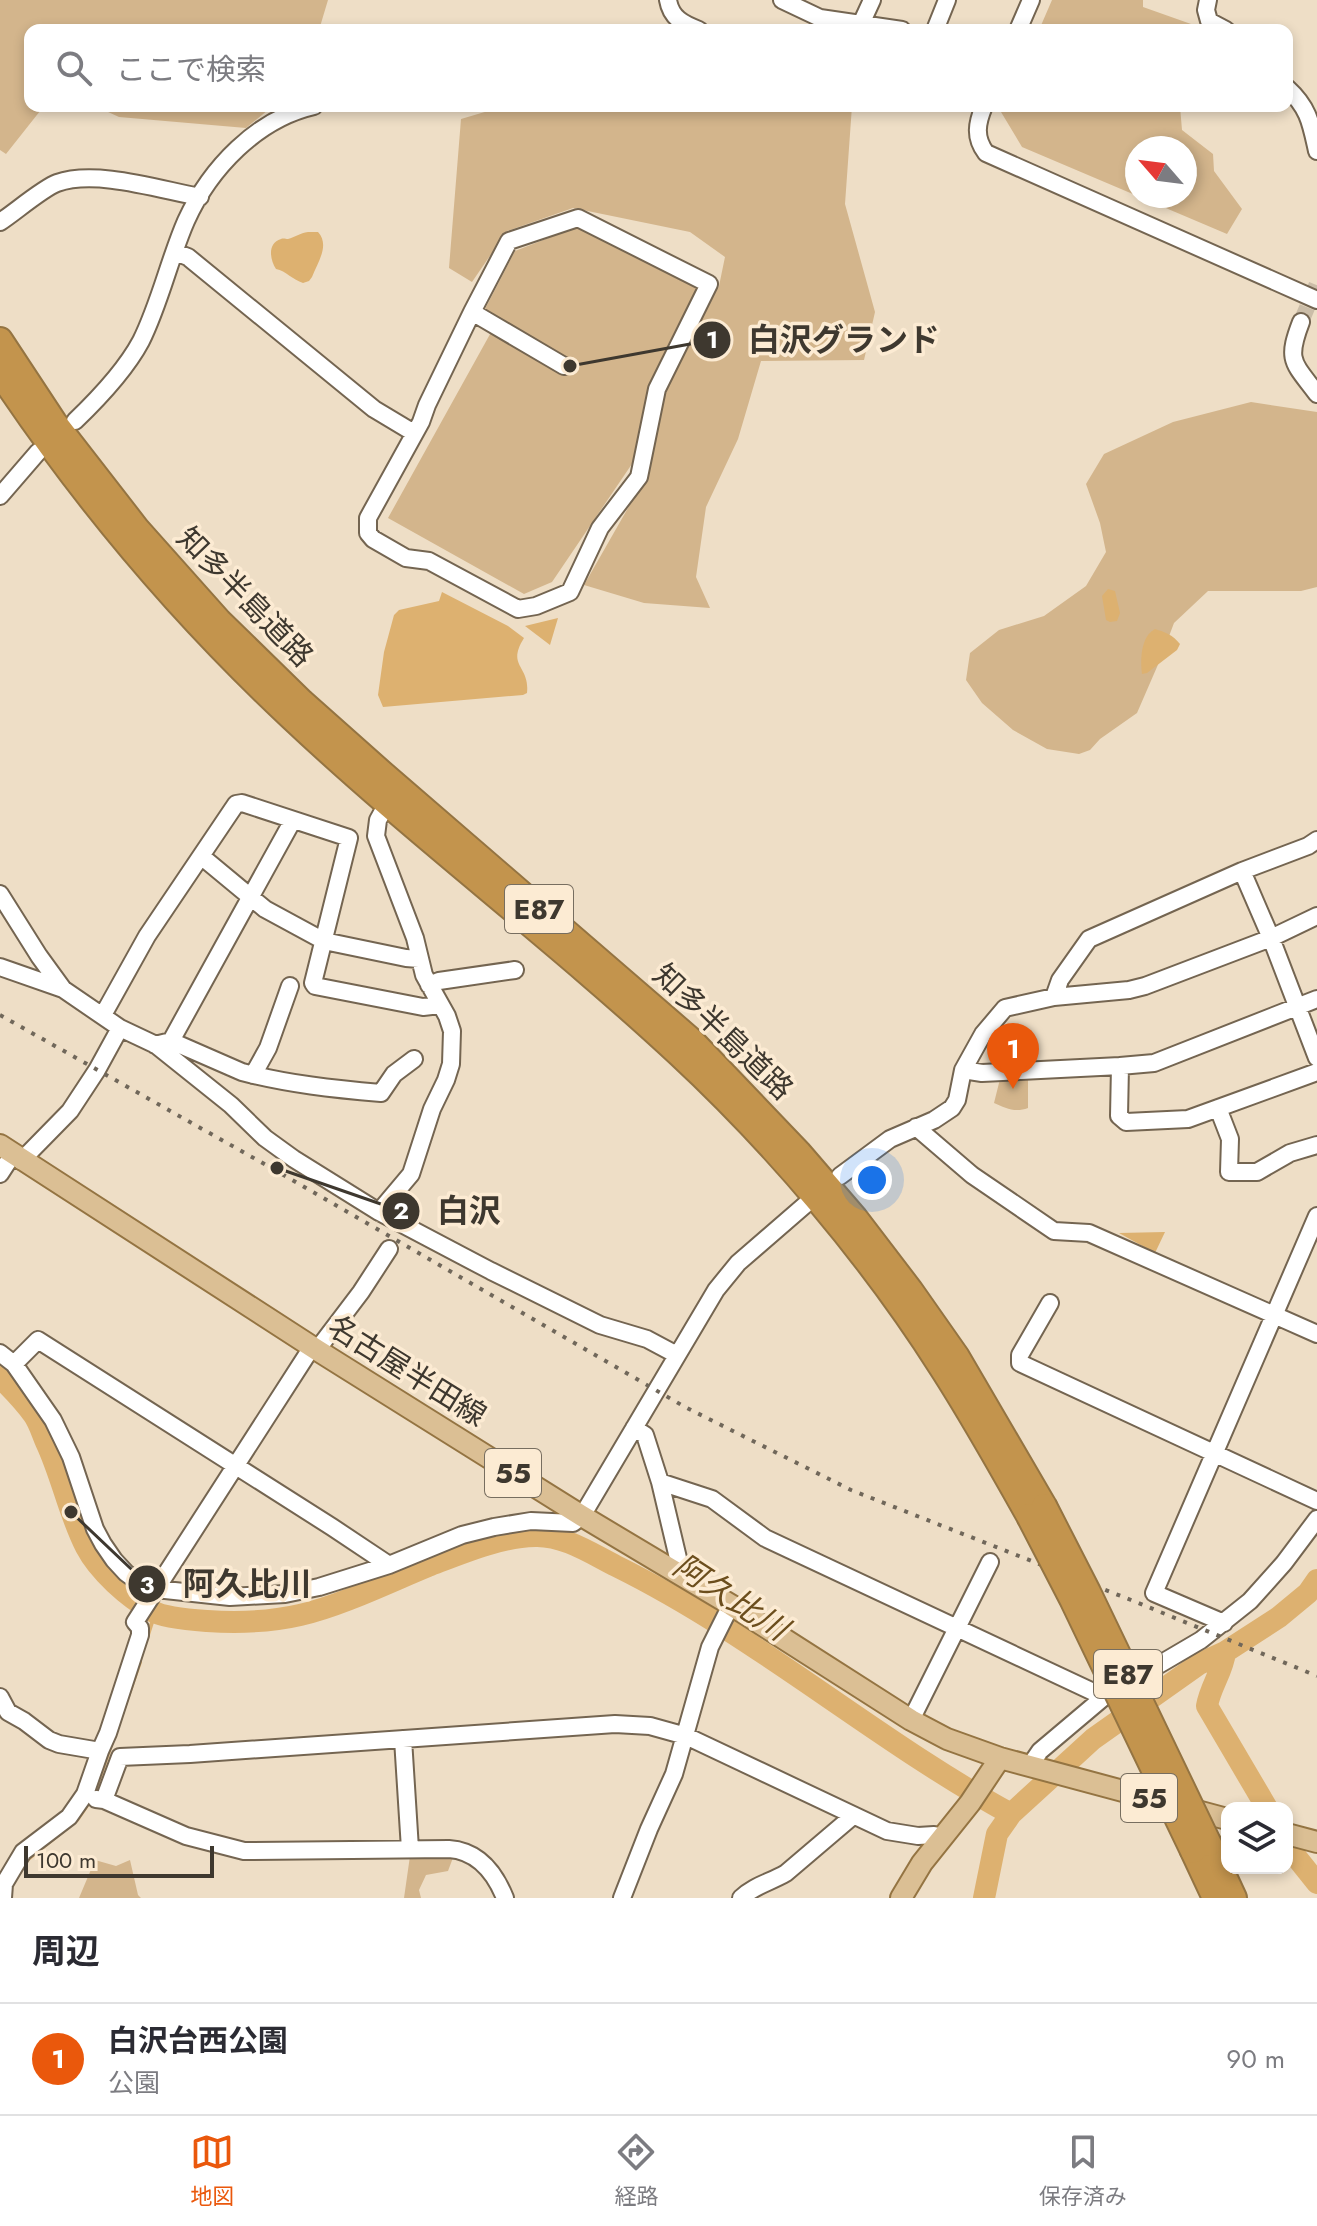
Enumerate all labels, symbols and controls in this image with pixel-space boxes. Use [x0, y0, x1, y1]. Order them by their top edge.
search box [24, 24, 1293, 112]
icon: search [52, 46, 96, 90]
text: ここで検索 [116, 48, 266, 91]
north arrow [1125, 136, 1197, 208]
callout: 白沢グランド [692, 312, 956, 368]
text: 白沢グランド [748, 317, 940, 363]
text: 1 [706, 322, 718, 357]
street label: 知多半島道路 [167, 517, 323, 676]
road number: E87 [505, 885, 573, 933]
street label: 知多半島道路 [644, 954, 803, 1110]
pin: 1 [987, 1023, 1039, 1089]
your location [852, 1160, 892, 1200]
callout: 白沢 [381, 1183, 517, 1239]
text: 白沢 [437, 1188, 501, 1234]
text: 2 [393, 1193, 409, 1228]
street label: 名古屋半田線 [320, 1305, 495, 1437]
road number: 55 [485, 1449, 541, 1497]
water label: 阿久比川 [665, 1543, 800, 1653]
callout: 阿久比川 [127, 1556, 327, 1612]
text: 阿久比川 [183, 1561, 311, 1607]
text: 3 [140, 1567, 155, 1602]
road number: E87 [1094, 1650, 1162, 1698]
road number: 55 [1121, 1774, 1177, 1822]
map controls [1221, 1802, 1293, 1874]
button: layers [1221, 1802, 1293, 1874]
scale bar [24, 1842, 214, 1878]
text: 100 m [36, 1844, 96, 1876]
text: 周辺 [32, 1927, 100, 1976]
text: 白沢台西公園 [108, 2019, 288, 2062]
text: 1 [51, 2040, 65, 2078]
text: 90 m [1226, 2040, 1285, 2078]
text: 公園 [108, 2064, 160, 2102]
tab: 地図 [190, 2130, 234, 2212]
tab: 経路 [614, 2130, 659, 2212]
tab: 保存済み [1039, 2130, 1127, 2212]

